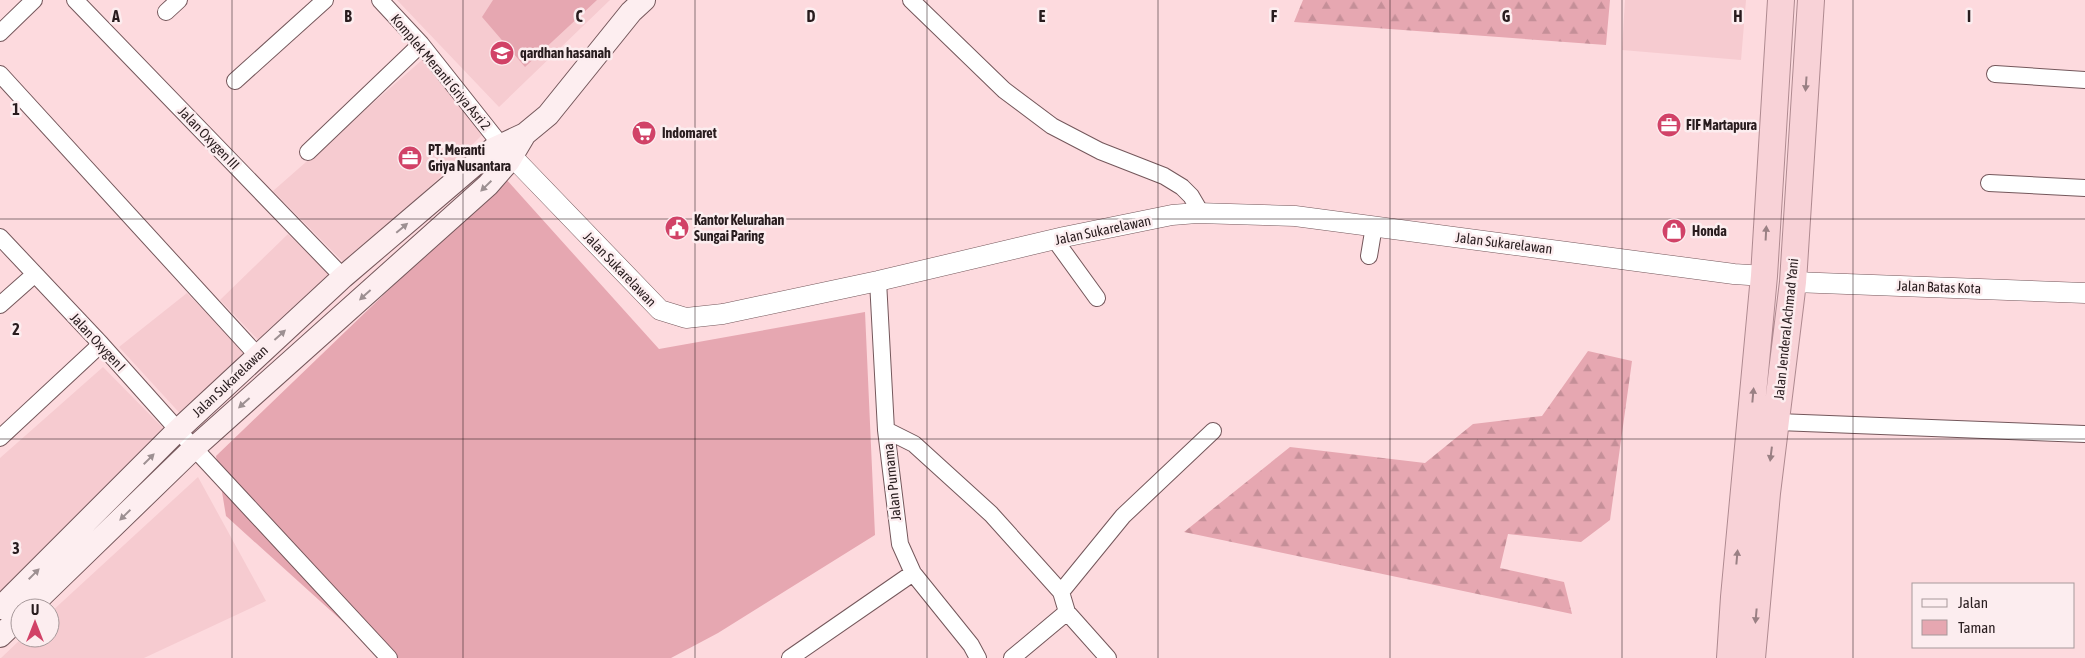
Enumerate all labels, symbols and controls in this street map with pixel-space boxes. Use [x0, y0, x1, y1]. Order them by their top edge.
text: A [111, 7, 120, 25]
text: B [344, 7, 352, 25]
text: C [575, 7, 583, 25]
text: D [807, 7, 816, 25]
text: E [1039, 7, 1046, 25]
text: F [1271, 7, 1278, 25]
text: G [1502, 7, 1511, 25]
text: H [1733, 7, 1743, 25]
text: I [1967, 7, 1971, 25]
street label: Komplek Meranti Griya Asri 2 [388, 11, 494, 133]
school or university icon: qardhan hasanah [489, 40, 515, 66]
place label: qardhan hasanah [520, 45, 611, 61]
one-way arrow [1801, 76, 1809, 92]
text: 1 [12, 100, 20, 118]
street label: Jalan Oxygen III [175, 103, 243, 173]
office icon: FIF Martapura [1656, 112, 1682, 138]
place label: FIF Martapura [1686, 117, 1757, 133]
supermarket icon: Indomaret [631, 120, 657, 146]
place label: Indomaret [662, 125, 717, 141]
place label: PT. Meranti Griya Nusantara [428, 142, 511, 174]
office icon: PT. Meranti Griya Nusantara [397, 145, 423, 171]
one-way arrow [480, 180, 492, 192]
place label: Kantor Kelurahan Sungai Paring [694, 212, 784, 244]
street label: Jalan Sukarelawan [1054, 212, 1152, 248]
public building icon: Kantor Kelurahan Sungai Paring [664, 215, 690, 241]
shop icon: Honda [1661, 218, 1687, 244]
one-way arrow [395, 222, 408, 233]
place label: Honda [1692, 223, 1727, 239]
one-way arrow [1763, 225, 1771, 241]
street label: Jalan Sukarelawan [580, 228, 660, 310]
street label: Jalan Sukarelawan [1455, 229, 1553, 257]
street label: Jalan Jenderal Achmad Yani [1771, 257, 1801, 401]
street label: Jalan Batas Kota [1897, 278, 1981, 296]
one-way arrow [359, 289, 371, 301]
street label: Jalan Oxygen I [67, 310, 129, 374]
text: 2 [12, 320, 20, 338]
one-way arrow [273, 329, 285, 341]
street label: Jalan Sukarelawan [189, 342, 271, 420]
one-way arrow [1749, 387, 1757, 403]
one-way arrow [237, 398, 250, 409]
street label: Jalan Purnama [880, 443, 904, 521]
one-way arrow [1767, 447, 1775, 463]
one-way arrow [143, 453, 155, 465]
one-way arrow [120, 508, 132, 520]
text: 3 [12, 539, 20, 557]
one-way arrow [1734, 549, 1742, 565]
one-way arrow [28, 568, 40, 580]
legend [1912, 583, 2075, 648]
text: Jalan [1958, 594, 1988, 611]
north arrow [10, 598, 60, 648]
text: U [31, 602, 39, 618]
one-way arrow [1752, 608, 1760, 624]
text: Taman [1958, 619, 1996, 636]

